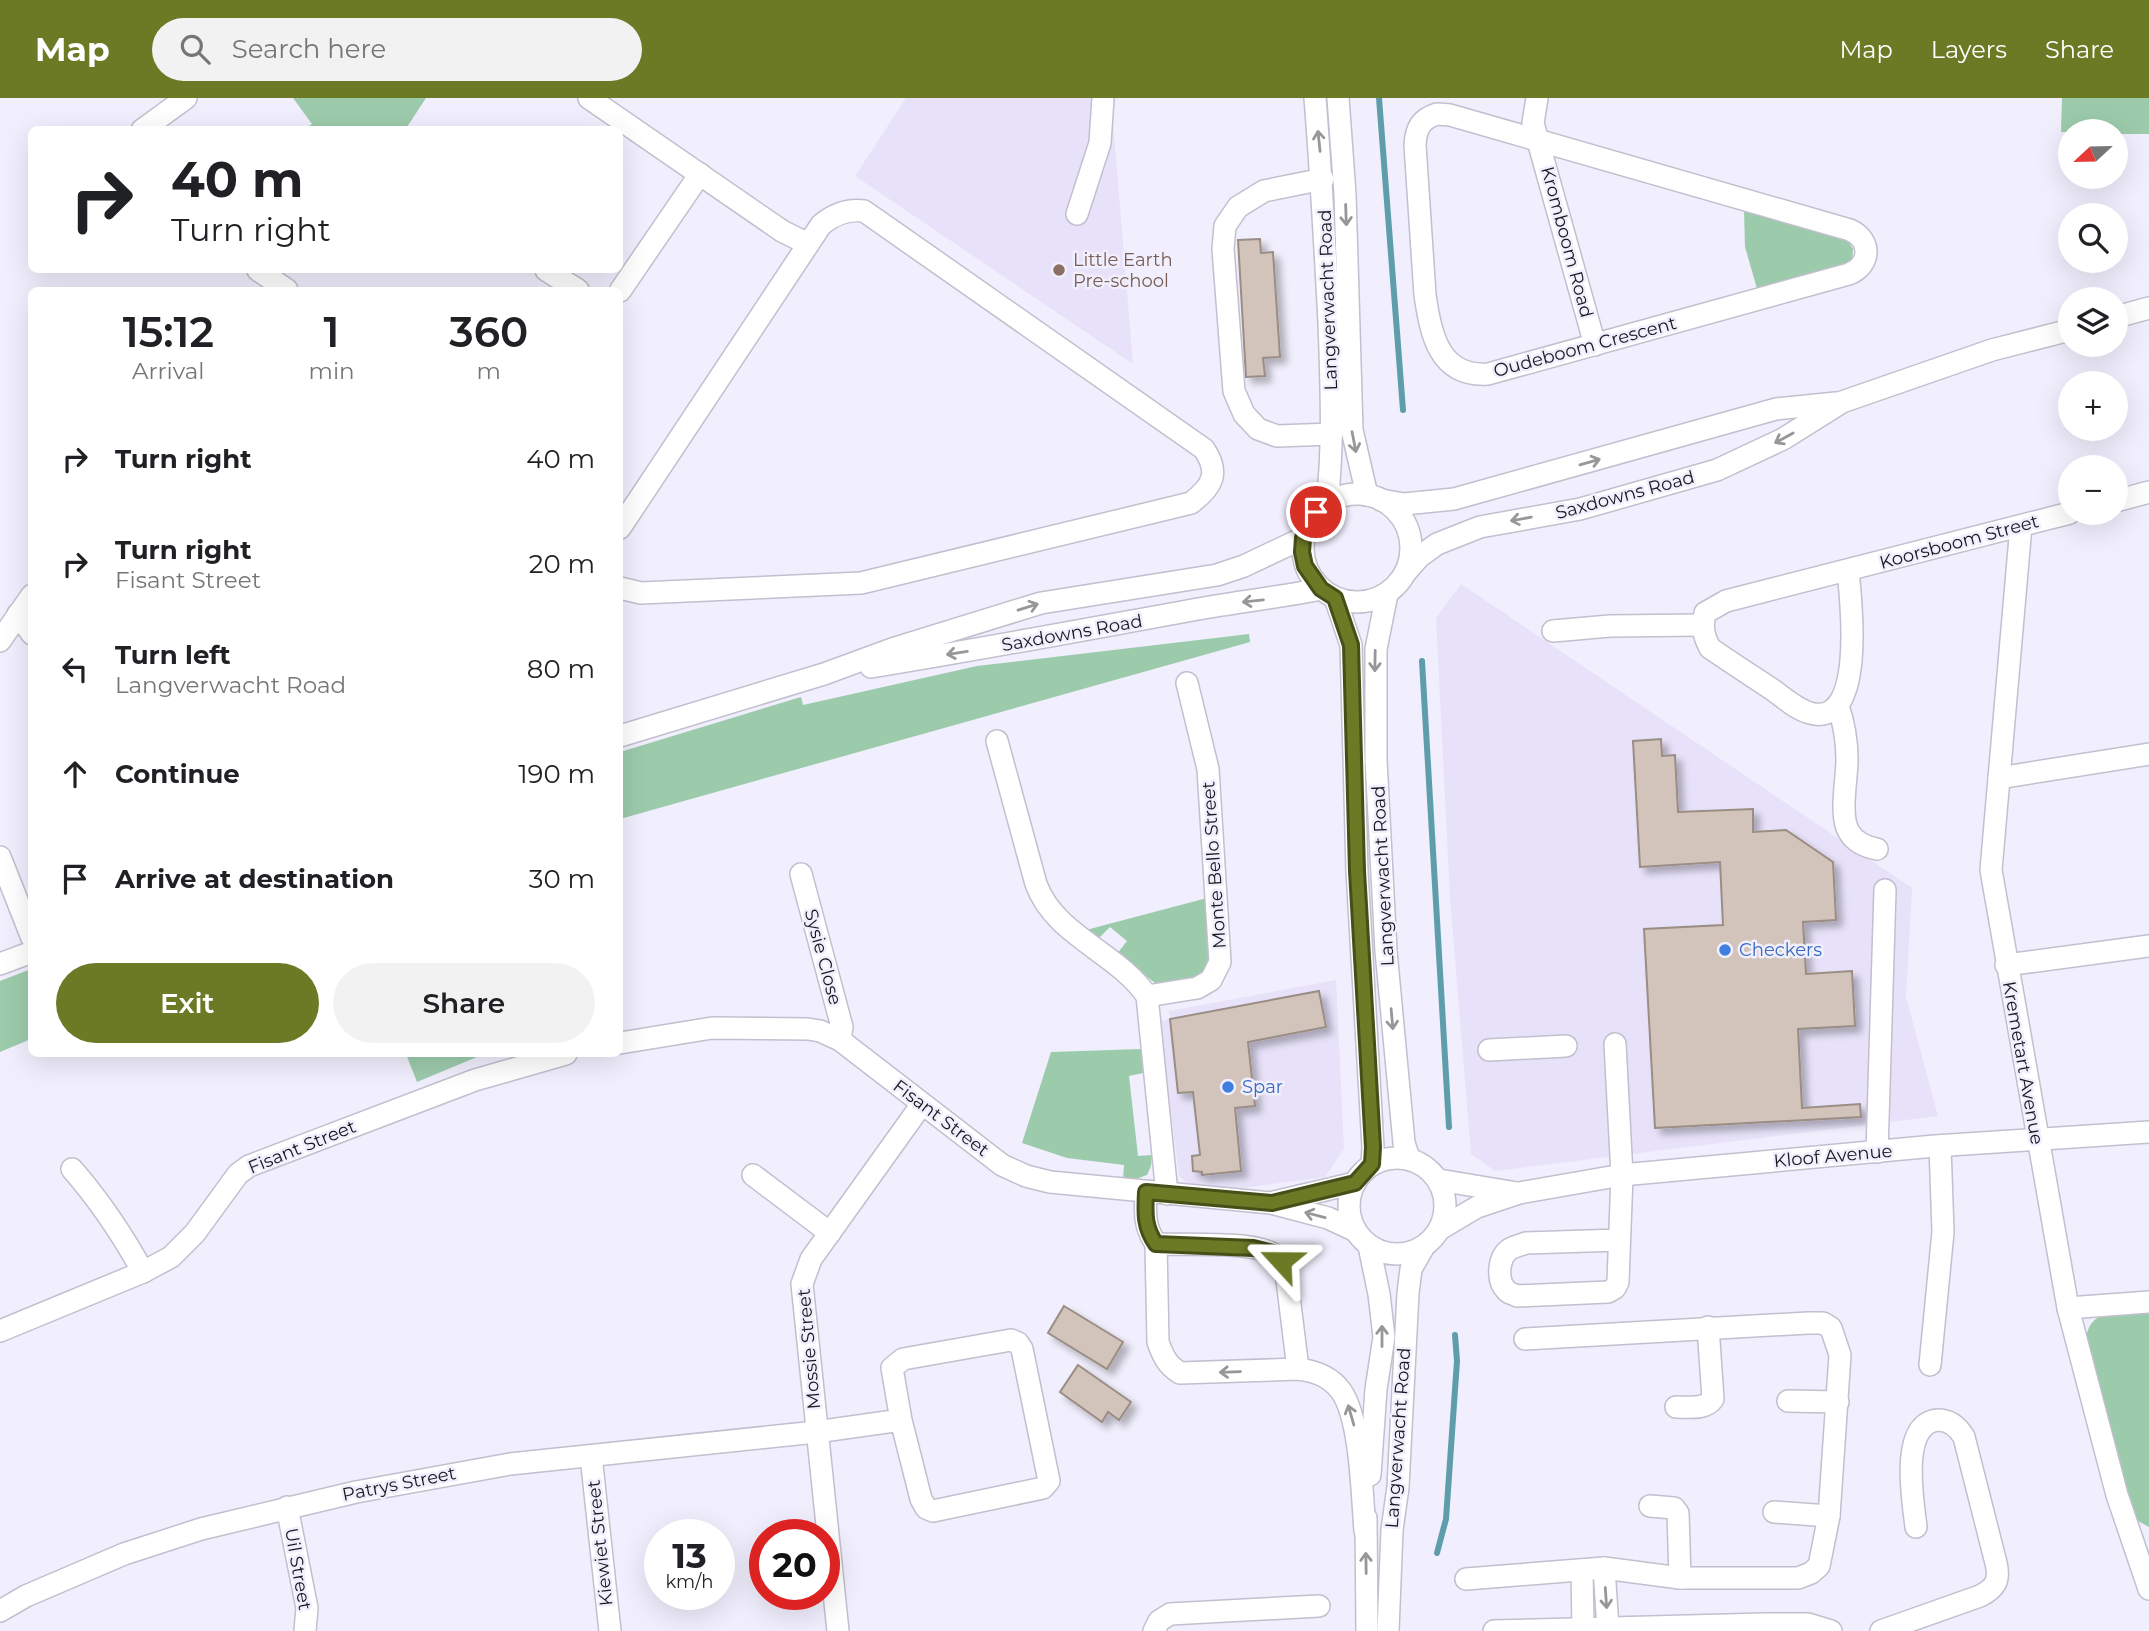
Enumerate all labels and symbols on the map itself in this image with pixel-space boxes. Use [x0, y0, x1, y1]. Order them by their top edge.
north arrow [2058, 119, 2128, 189]
one-way arrow [1312, 131, 1325, 153]
street label: Kromboom Road [1536, 164, 1598, 320]
one-way arrow [1340, 203, 1353, 226]
street label: Langverwacht Road [1314, 209, 1342, 391]
place label: Little Earth Pre-school [1073, 249, 1173, 292]
marker: Little Earth Pre-school [1051, 262, 1067, 278]
street label: Oudeboom Crescent [1491, 312, 1679, 382]
one-way arrow [1348, 430, 1362, 453]
one-way arrow [1774, 432, 1795, 445]
one-way arrow [1579, 454, 1601, 467]
street label: Saxdowns Road [1553, 466, 1697, 524]
pin [1286, 482, 1346, 542]
street label: Koorsboom Street [1877, 510, 2041, 574]
one-way arrow [1510, 513, 1533, 527]
one-way arrow [1243, 594, 1265, 607]
one-way arrow [1017, 600, 1039, 613]
street label: Saxdowns Road [1000, 610, 1144, 656]
one-way arrow [946, 647, 969, 660]
one-way arrow [1369, 649, 1382, 672]
street label: Monte Bello Street [1197, 781, 1231, 949]
street label: Langverwacht Road [1367, 785, 1399, 967]
street label: Sysie Close [800, 907, 846, 1008]
place label: Checkers [1739, 939, 1822, 961]
marker: Checkers [1717, 942, 1733, 958]
street label: Kremetart Avenue [1998, 980, 2048, 1147]
one-way arrow [1386, 1007, 1399, 1030]
street label: Fisant Street [889, 1075, 993, 1161]
place label: Spar [1242, 1076, 1283, 1098]
marker: Spar [1220, 1079, 1236, 1095]
street label: Fisant Street [245, 1115, 359, 1179]
street label: Kloof Avenue [1773, 1140, 1893, 1172]
one-way arrow [1304, 1208, 1326, 1221]
position arrow [1244, 1224, 1318, 1298]
street label: Mossie Street [793, 1288, 825, 1410]
one-way arrow [1375, 1325, 1389, 1348]
street label: Langverwacht Road [1381, 1347, 1415, 1529]
one-way arrow [1219, 1365, 1242, 1379]
one-way arrow [1343, 1405, 1356, 1427]
street label: Patrys Street [340, 1462, 458, 1506]
street label: Kiewiet Street [582, 1479, 618, 1607]
speed limit sign: 20 [749, 1519, 840, 1610]
street label: Uil Street [280, 1526, 316, 1612]
one-way arrow [1359, 1552, 1373, 1575]
one-way arrow [1600, 1586, 1613, 1609]

